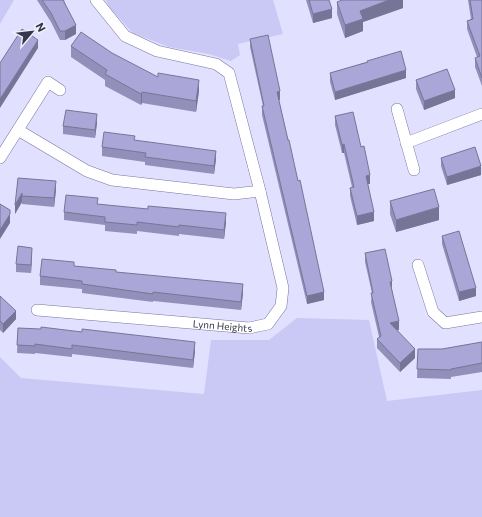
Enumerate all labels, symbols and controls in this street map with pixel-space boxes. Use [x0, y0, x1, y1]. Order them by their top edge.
north arrow [12, 12, 52, 52]
text: N [34, 20, 49, 34]
street label: Lynn Heights [192, 317, 253, 334]

